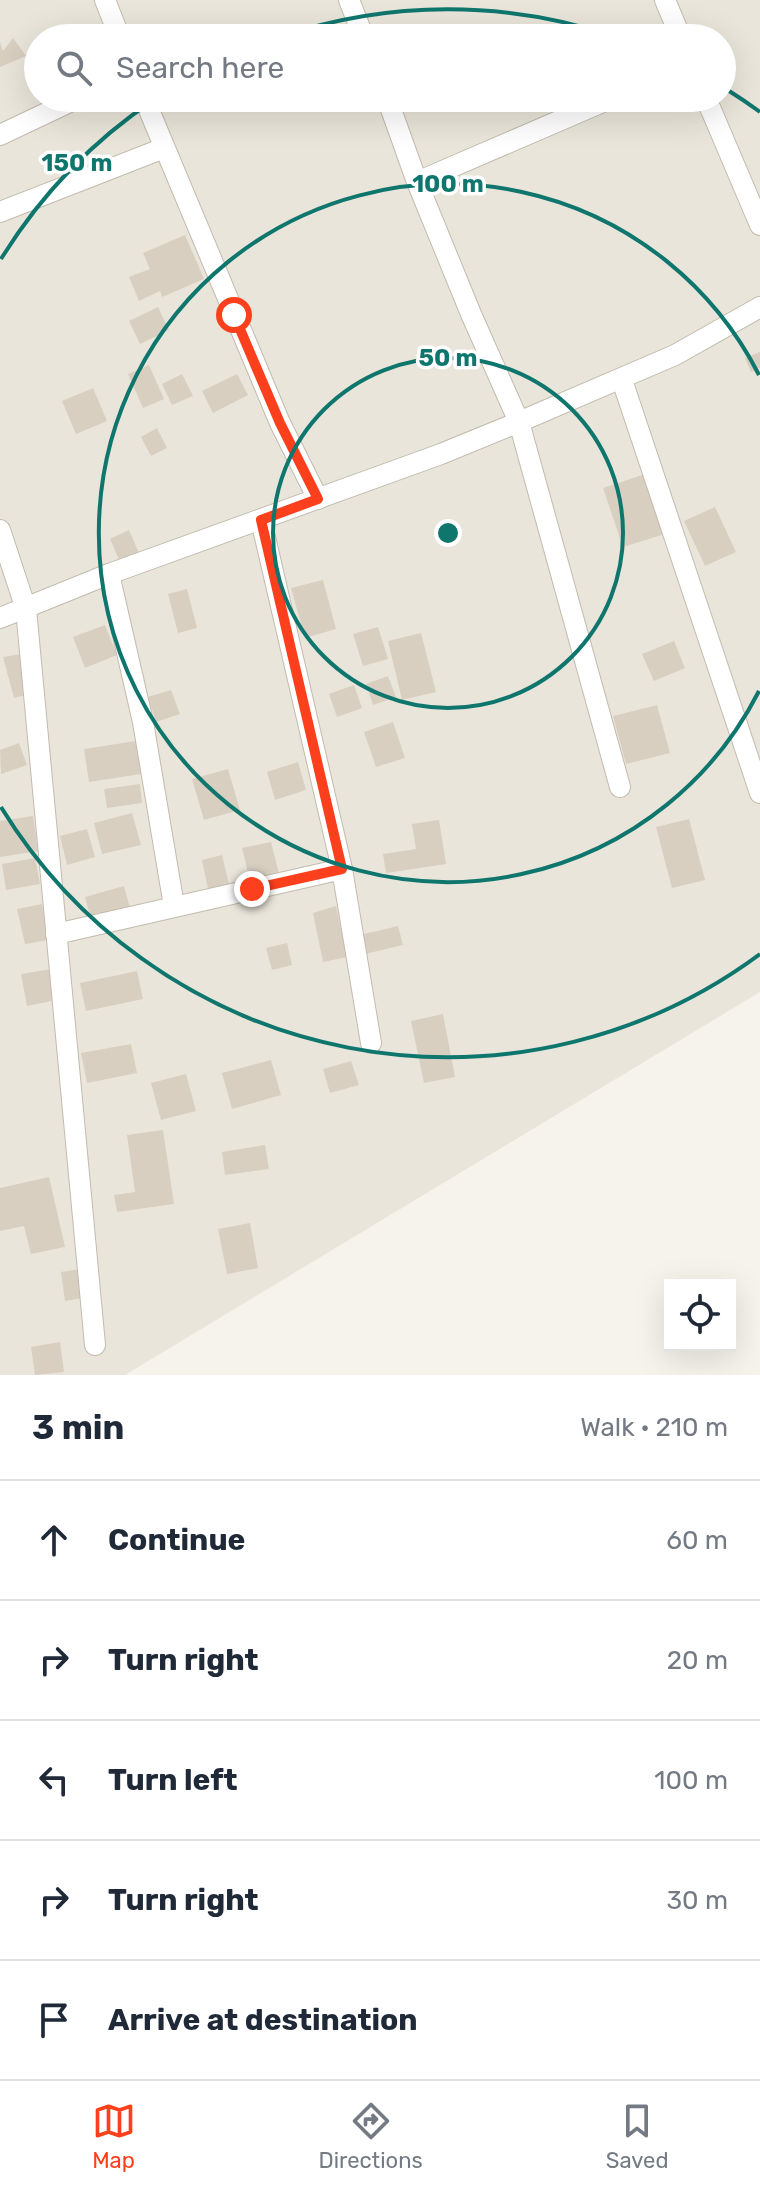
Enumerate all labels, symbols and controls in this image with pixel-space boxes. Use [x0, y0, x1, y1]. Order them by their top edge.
search box [24, 24, 736, 112]
icon: search [52, 46, 96, 90]
text: Search here [116, 50, 284, 86]
text: 150 m [42, 149, 112, 177]
text: 100 m [412, 170, 484, 198]
route start [216, 297, 252, 333]
text: 50 m [419, 344, 477, 372]
centre of rings [434, 519, 462, 547]
route end [234, 871, 270, 907]
map controls [664, 1279, 736, 1351]
button: locate [664, 1279, 736, 1351]
text: 3 min [32, 1407, 124, 1448]
text: Walk · 210 m [580, 1412, 728, 1443]
icon: ahead [32, 1518, 76, 1562]
text: Continue [108, 1522, 245, 1558]
text: 60 m [666, 1525, 728, 1556]
icon: right [32, 1638, 76, 1682]
text: Turn right [108, 1642, 259, 1678]
text: 20 m [667, 1645, 728, 1676]
icon: left [32, 1758, 76, 1802]
text: Turn left [108, 1762, 238, 1798]
text: 100 m [654, 1765, 728, 1796]
icon: right [32, 1878, 76, 1922]
text: Turn right [108, 1882, 259, 1918]
text: 30 m [666, 1885, 728, 1916]
icon: arrive [32, 1998, 76, 2042]
text: Arrive at destination [108, 2002, 418, 2038]
tab: Map [92, 2099, 136, 2174]
tab: Directions [319, 2099, 423, 2174]
tab: Saved [606, 2099, 669, 2174]

